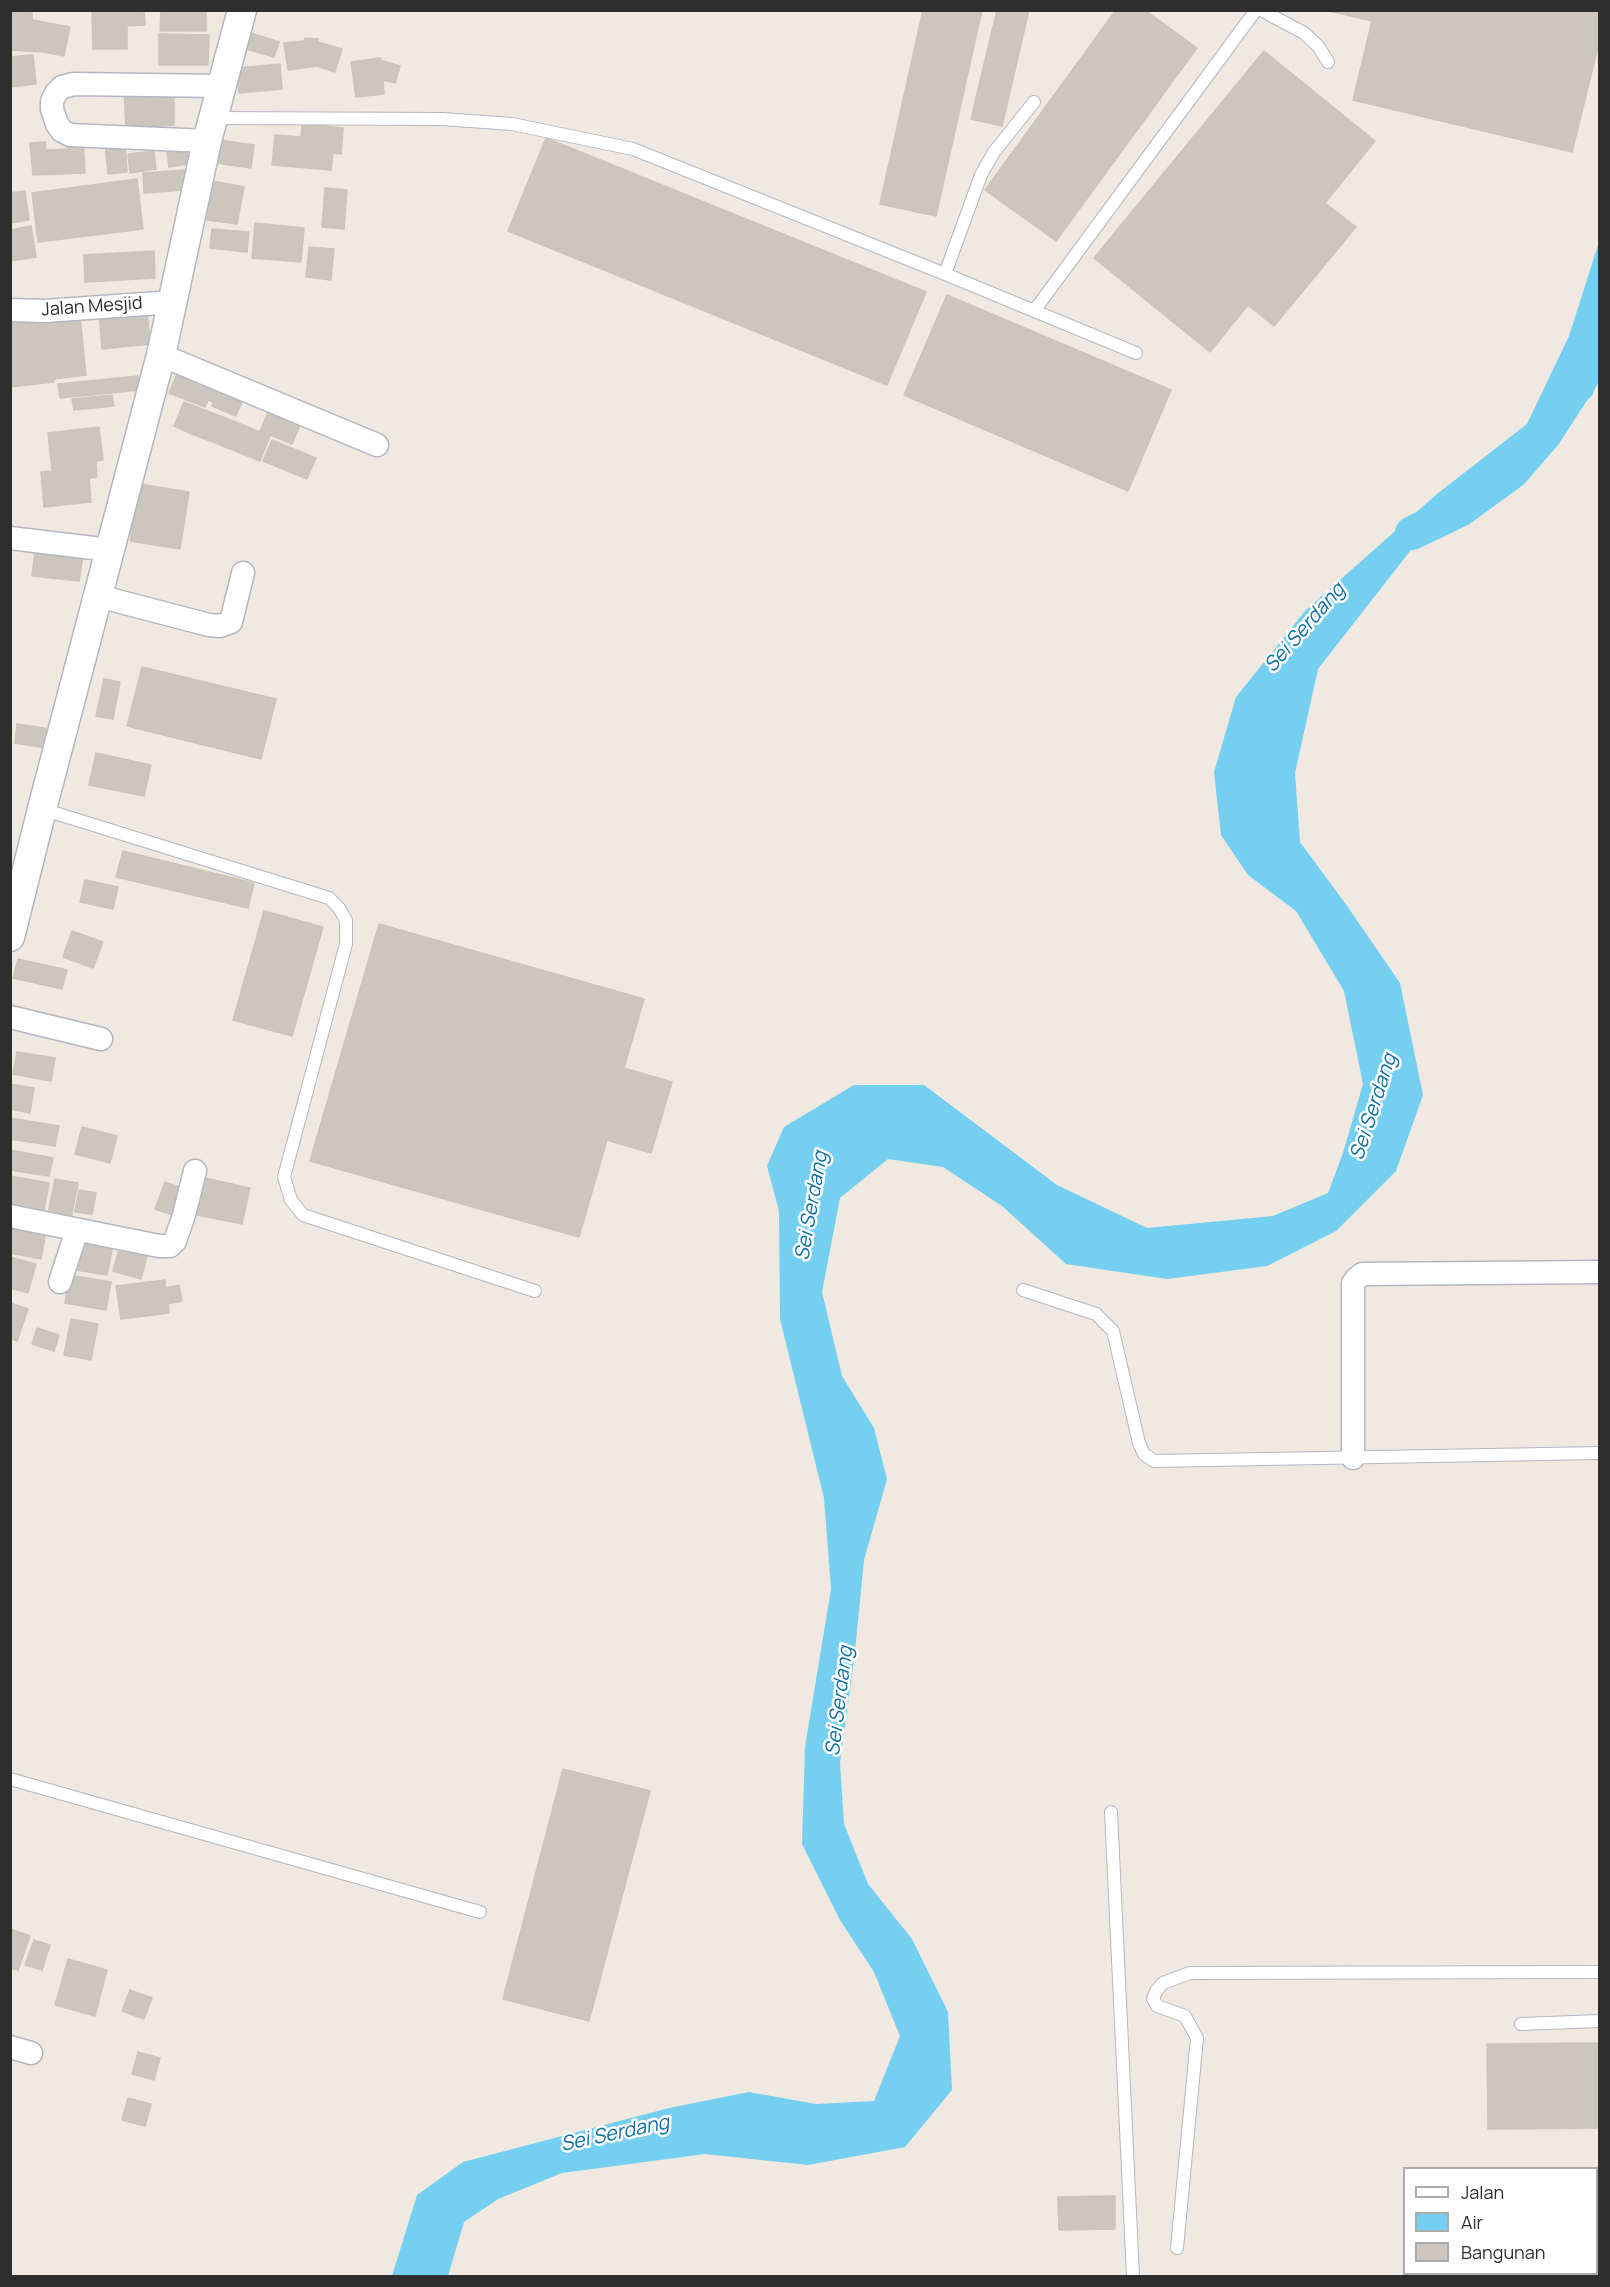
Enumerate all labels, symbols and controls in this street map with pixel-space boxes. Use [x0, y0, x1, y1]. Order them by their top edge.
street label: Jalan Mesjid [41, 293, 143, 321]
water label: Sei Serdang [1260, 578, 1350, 678]
water label: Sei Serdang [1346, 1051, 1402, 1163]
water label: Sei Serdang [791, 1150, 833, 1262]
water label: Sei Serdang [821, 1645, 859, 1757]
water label: Sei Serdang [559, 2111, 671, 2157]
legend [1403, 2167, 1598, 2275]
text: Jalan [1461, 2180, 1504, 2204]
text: Air [1461, 2210, 1483, 2234]
text: Bangunan [1461, 2240, 1545, 2264]

